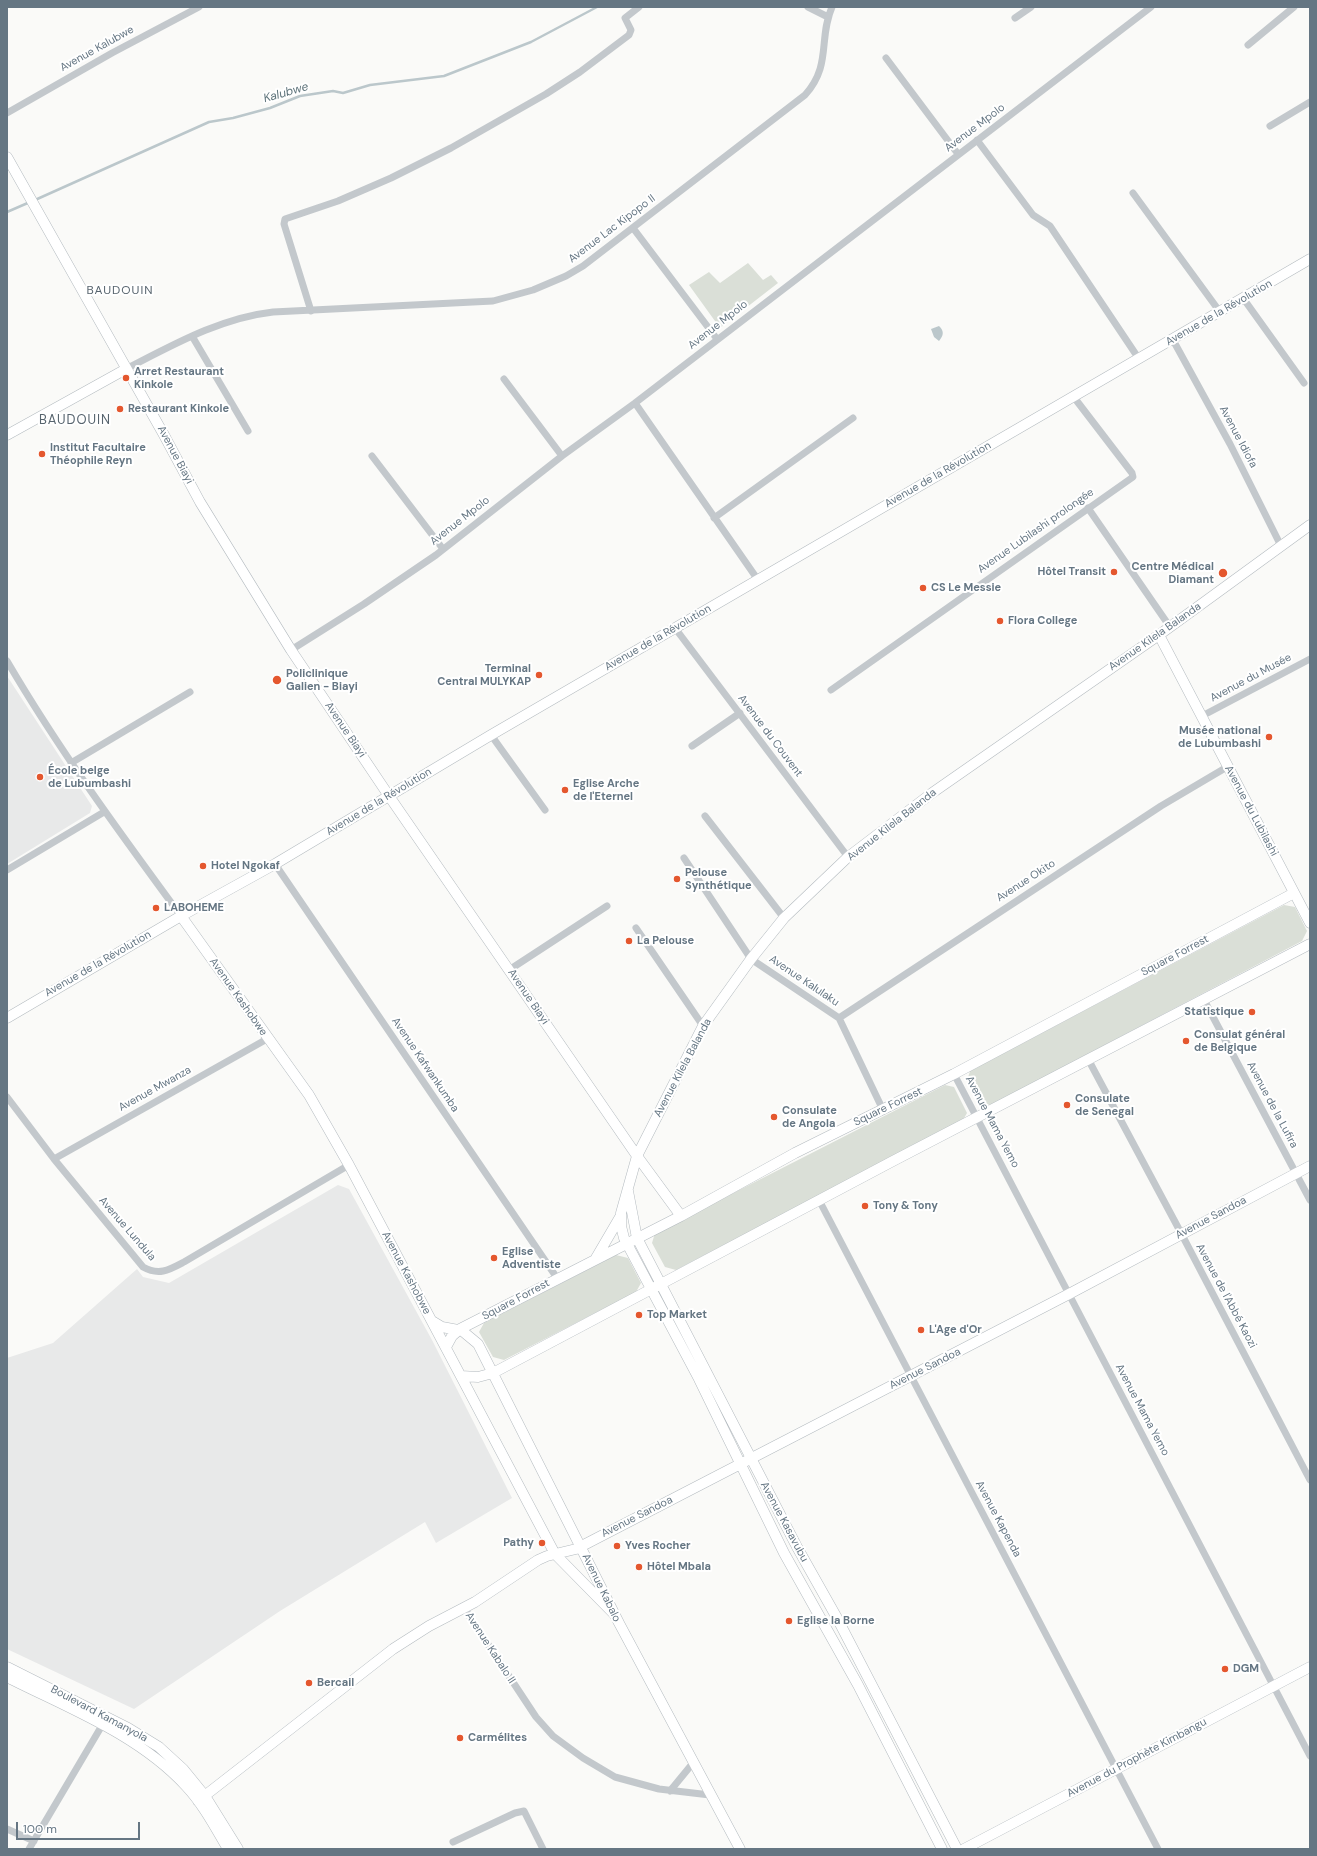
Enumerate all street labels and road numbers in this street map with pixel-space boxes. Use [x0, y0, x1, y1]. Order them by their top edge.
street label: Avenue Kalubwe [58, 23, 136, 75]
street label: Avenue Mpolo [942, 101, 1008, 155]
street label: Avenue Lac Kipopo II [566, 192, 658, 266]
street label: Avenue de la Révolution [1163, 277, 1275, 349]
street label: Avenue Mpolo [686, 298, 750, 352]
street label: Avenue Idiofa [1216, 404, 1260, 470]
street label: Avenue Biayi [154, 424, 196, 486]
street label: Avenue de la Révolution [882, 439, 994, 511]
street label: Avenue Lubilashi prolongée [975, 486, 1097, 576]
street label: Avenue Mpolo [428, 494, 492, 548]
street label: Avenue Kilela Balanda [1106, 600, 1204, 674]
street label: Avenue de la Révolution [602, 602, 714, 674]
street label: Avenue du Musée [1208, 651, 1294, 705]
street label: Avenue du Couvent [735, 692, 805, 780]
street label: Avenue Biayi [322, 700, 368, 760]
street label: Avenue du Lubilashi [1221, 763, 1281, 859]
street label: Avenue de la Révolution [324, 765, 434, 839]
street label: Avenue Kilela Balanda [845, 786, 939, 864]
street label: Avenue Okito [994, 857, 1058, 905]
street label: Avenue de la Révolution [42, 928, 154, 1000]
street label: Square Forrest [1139, 933, 1211, 979]
street label: Avenue Kalulaku [767, 953, 841, 1009]
street label: Avenue Kashobwe [206, 956, 270, 1038]
street label: Avenue Biayi [505, 967, 551, 1027]
street label: Avenue Kafwankumba [388, 1015, 462, 1115]
street label: Avenue Kilela Balanda [651, 1016, 715, 1120]
street label: Avenue de la Lufira [1244, 1059, 1300, 1151]
street label: Avenue Mwanza [116, 1064, 194, 1114]
street label: Avenue Mama Yemo [962, 1074, 1022, 1170]
street label: Square Forrest [852, 1085, 924, 1129]
street label: Avenue Lundula [96, 1194, 158, 1264]
street label: Avenue Sandoa [1173, 1194, 1249, 1242]
street label: Avenue Kashobwe [379, 1229, 433, 1317]
street label: Avenue de l'Abbé Kaozi [1193, 1241, 1259, 1351]
street label: Square Forrest [480, 1277, 552, 1323]
street label: Avenue Sandoa [887, 1345, 963, 1393]
street label: Avenue Mama Yemo [1112, 1362, 1172, 1458]
street label: Avenue Kapenda [972, 1478, 1024, 1560]
street label: Avenue Kasavubu [757, 1480, 811, 1564]
street label: Avenue Sandoa [599, 1493, 675, 1541]
street label: Avenue Kabalo [579, 1552, 623, 1624]
street label: Avenue Kabalo II [462, 1610, 518, 1686]
street label: Boulevard Kamanyola [48, 1683, 150, 1745]
street label: Avenue du Prophète Kimbangu [1065, 1715, 1209, 1801]

